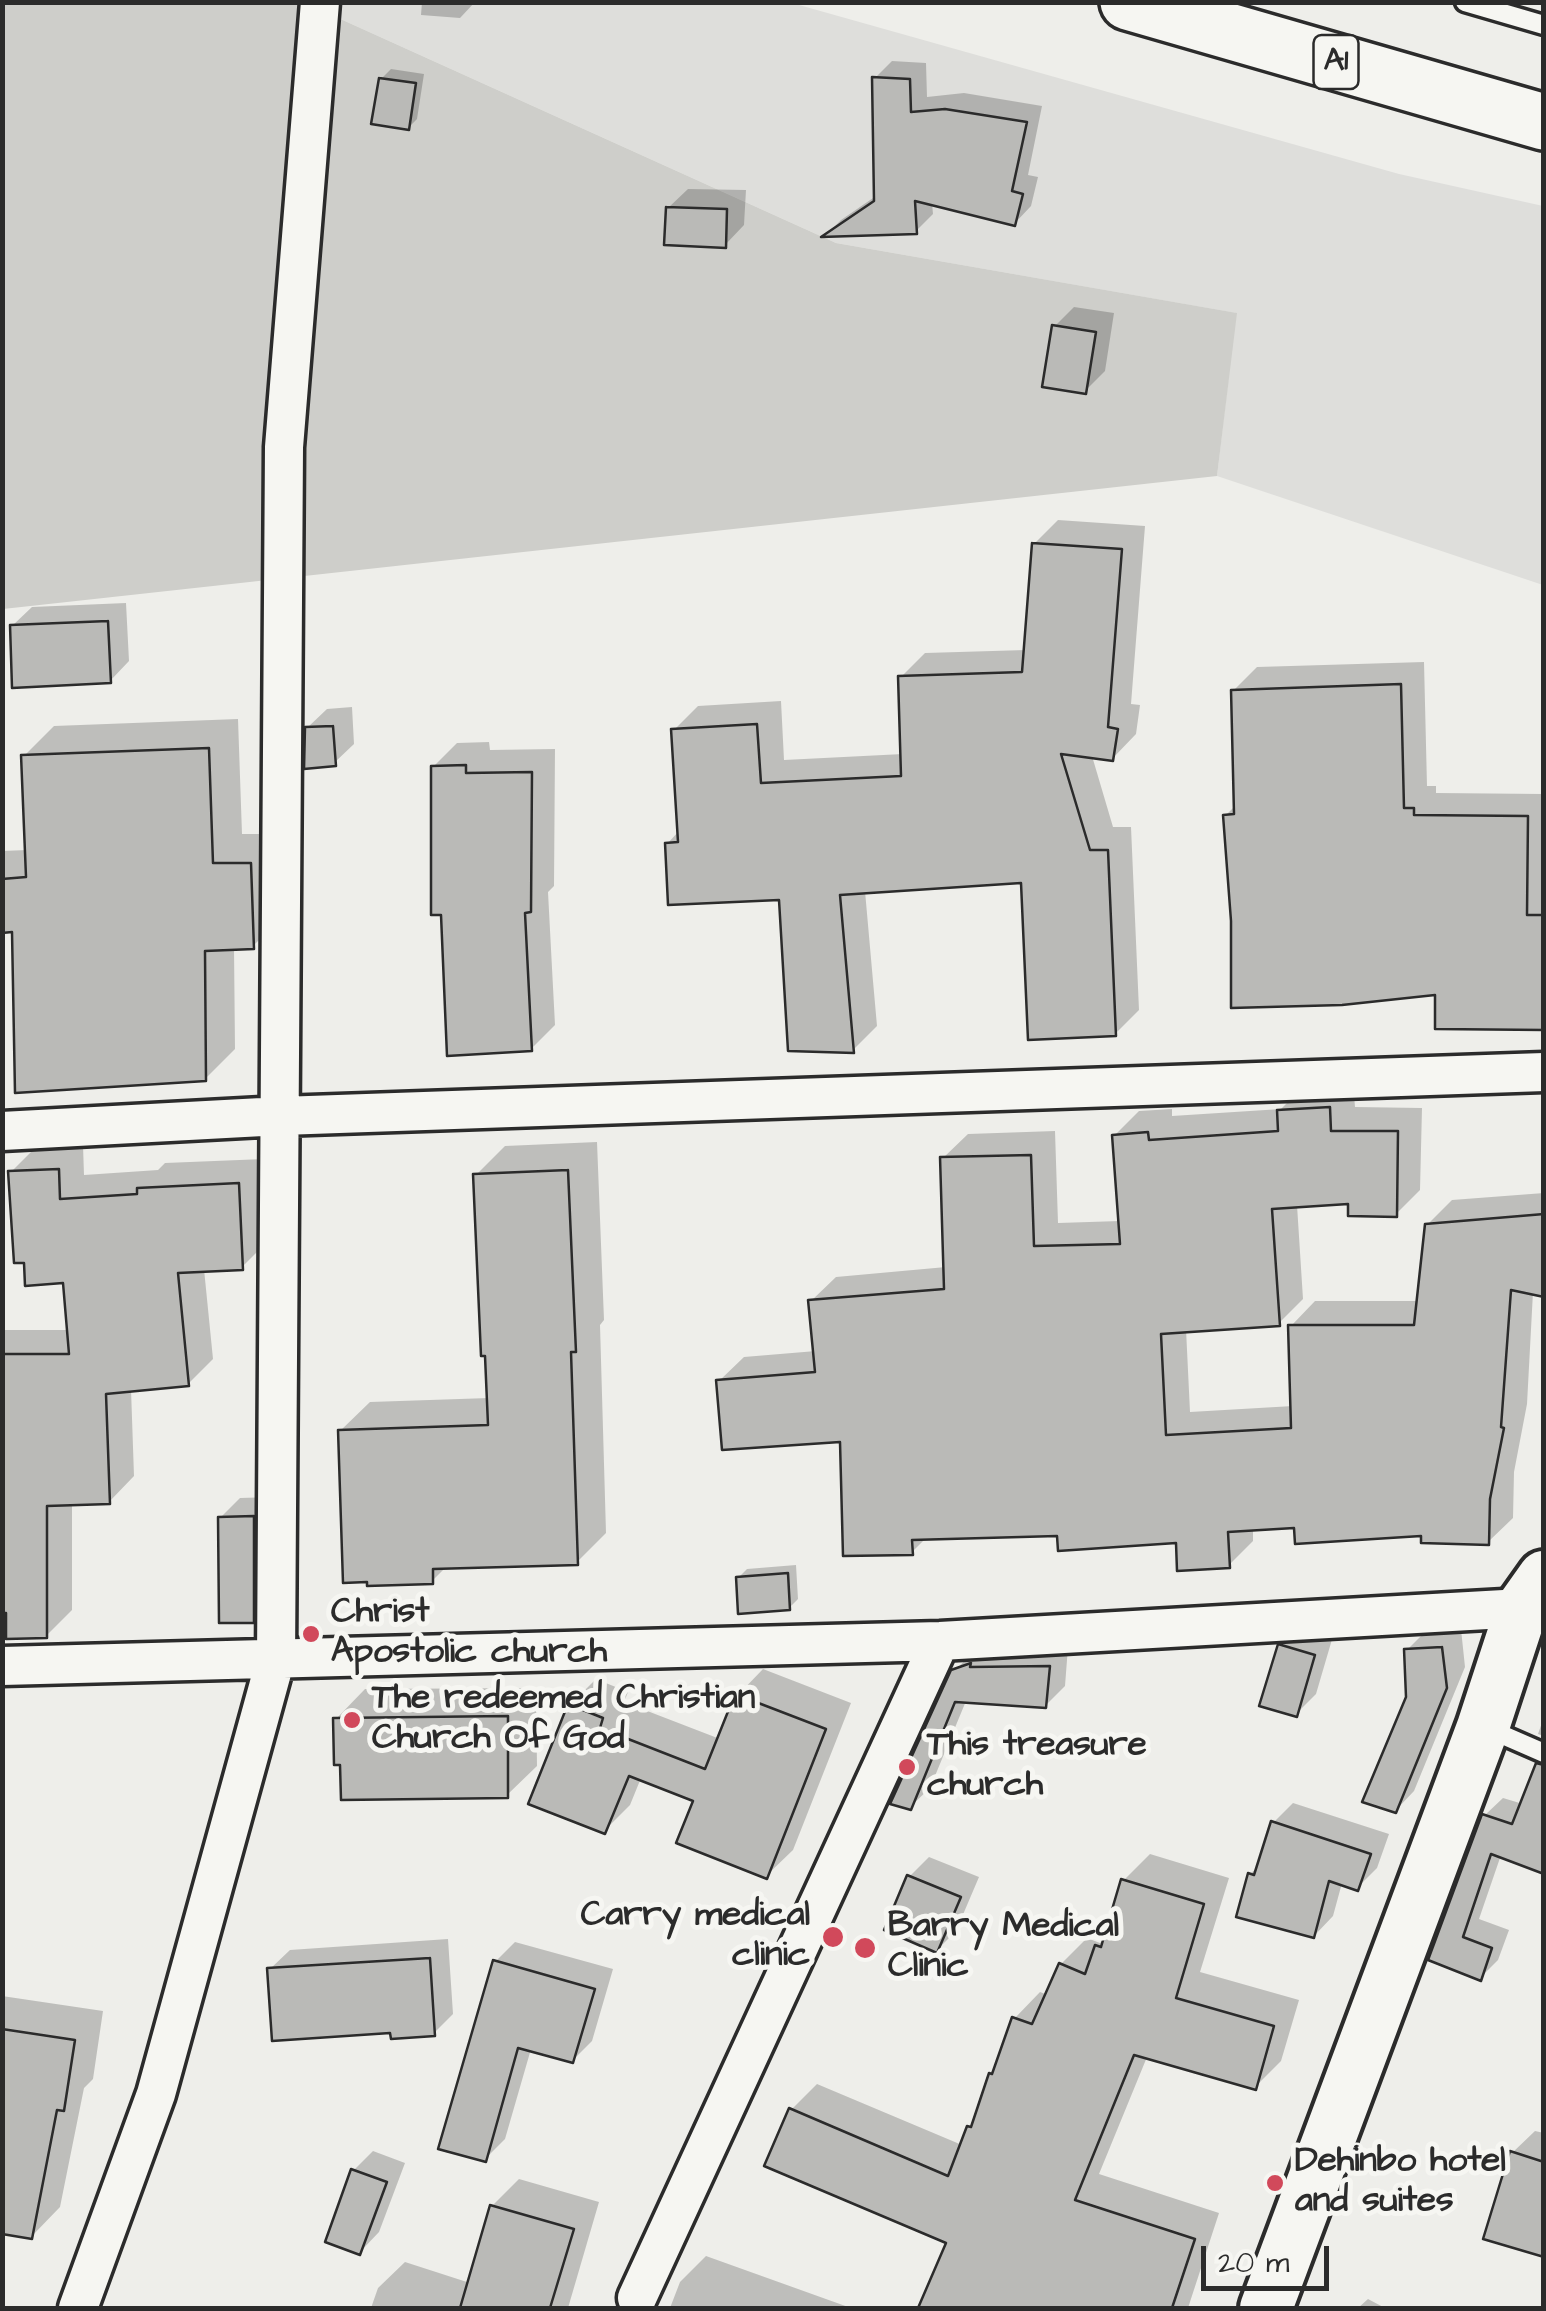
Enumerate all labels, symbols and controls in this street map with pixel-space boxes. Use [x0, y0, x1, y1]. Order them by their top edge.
road number: A1 [1314, 35, 1358, 89]
place label: Christ Apostolic church [331, 1593, 607, 1675]
marker: Christ Apostolic church [300, 1623, 322, 1645]
place label: The redeemed Christian Church Of God [372, 1679, 755, 1761]
marker: The redeemed Christian Church Of God [341, 1709, 363, 1731]
place label: This treasure church [927, 1726, 1147, 1808]
marker: This treasure church [896, 1756, 918, 1778]
place label: Carry medical clinic [581, 1896, 810, 1978]
place label: Barry Medical Clinic [888, 1907, 1119, 1989]
marker: Carry medical clinic [820, 1924, 846, 1950]
marker: Barry Medical Clinic [852, 1935, 878, 1961]
place label: Dehinbo hotel and suites [1295, 2142, 1506, 2224]
marker: Dehinbo hotel and suites [1264, 2172, 1286, 2194]
scale bar [1206, 2226, 1334, 2288]
text: 20 m [1218, 2242, 1289, 2284]

